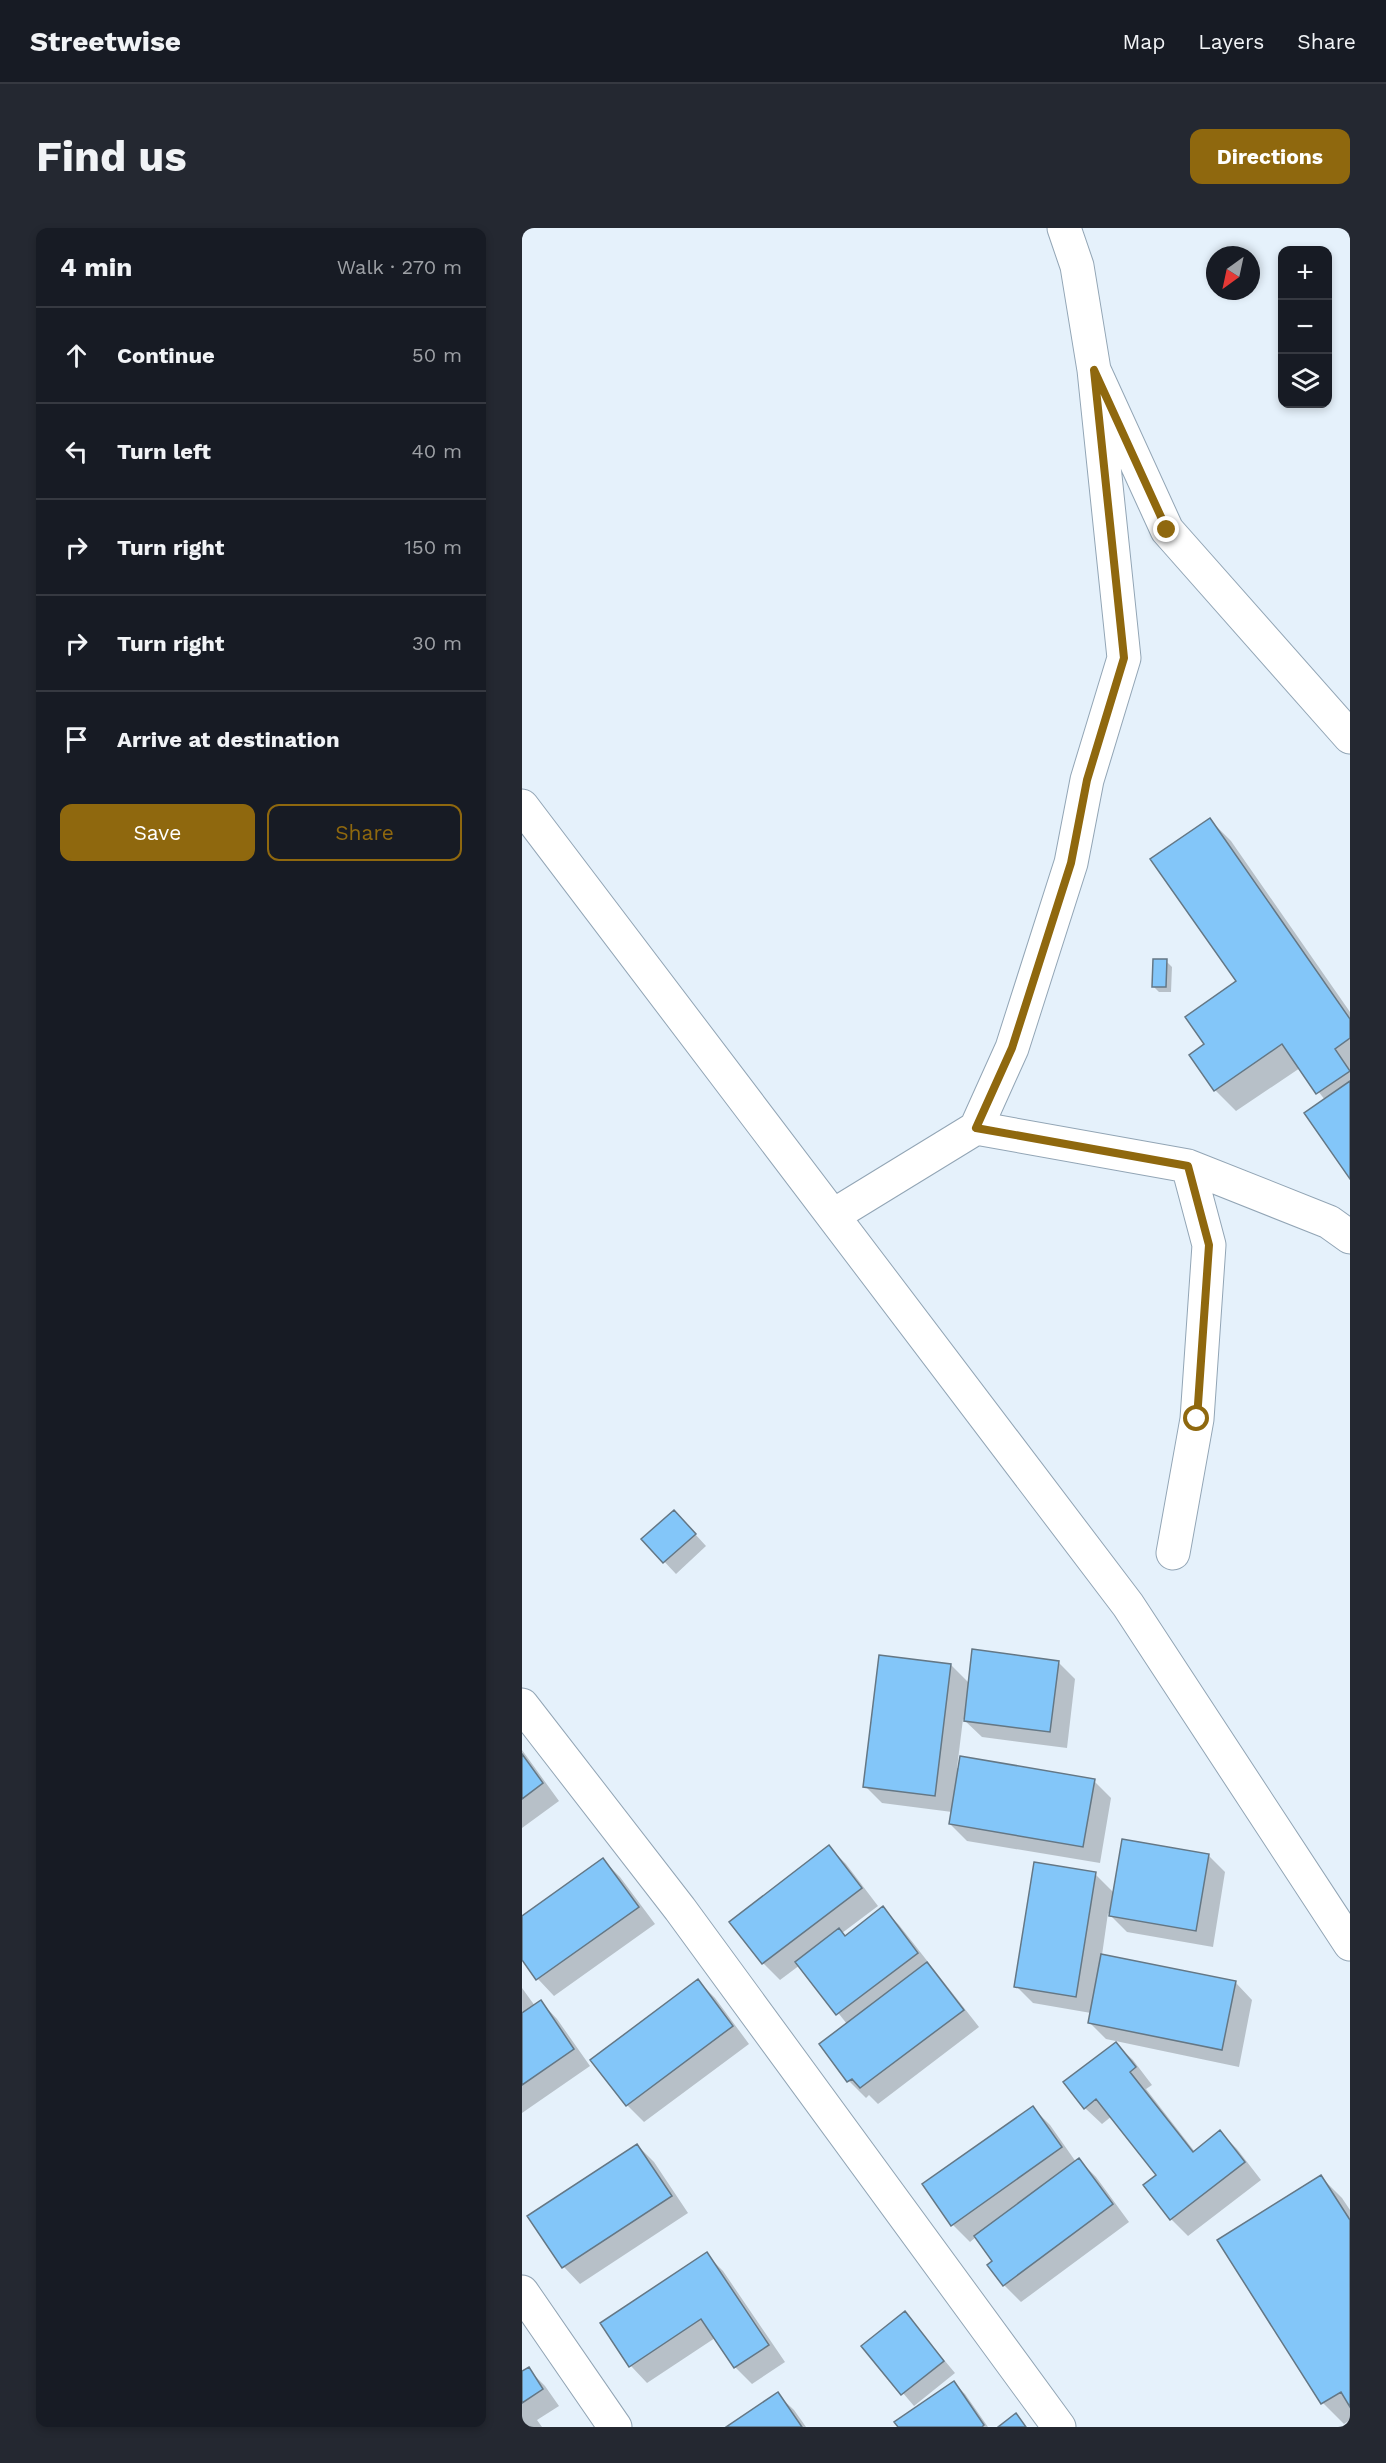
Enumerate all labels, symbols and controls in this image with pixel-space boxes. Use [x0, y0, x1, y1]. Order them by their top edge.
text: Streetwise [30, 25, 181, 58]
text: Map [1122, 29, 1165, 54]
text: Layers [1198, 29, 1264, 54]
text: Share [1297, 29, 1356, 54]
button: Directions [1190, 129, 1350, 184]
text: Find us [36, 132, 187, 181]
north arrow [1206, 246, 1260, 300]
map controls [1278, 246, 1332, 408]
button: + [1278, 246, 1332, 300]
text: 4 min [60, 252, 132, 282]
text: Walk · 270 m [337, 255, 462, 279]
button: − [1278, 300, 1332, 354]
icon: ahead [60, 339, 93, 372]
text: Continue [117, 343, 215, 368]
text: 50 m [412, 343, 462, 367]
button: layers [1278, 354, 1332, 408]
icon: left [60, 435, 93, 468]
text: Turn left [117, 439, 211, 464]
text: 40 m [411, 439, 462, 463]
route end [1153, 516, 1179, 542]
icon: right [60, 531, 93, 564]
text: Turn right [117, 535, 224, 560]
text: 150 m [404, 535, 462, 559]
icon: right [60, 627, 93, 660]
text: Turn right [117, 631, 224, 656]
text: 30 m [412, 631, 462, 655]
icon: arrive [60, 723, 93, 756]
text: Arrive at destination [117, 727, 340, 752]
button: Save [60, 804, 255, 861]
button: Share [267, 804, 462, 861]
route start [1183, 1405, 1209, 1431]

